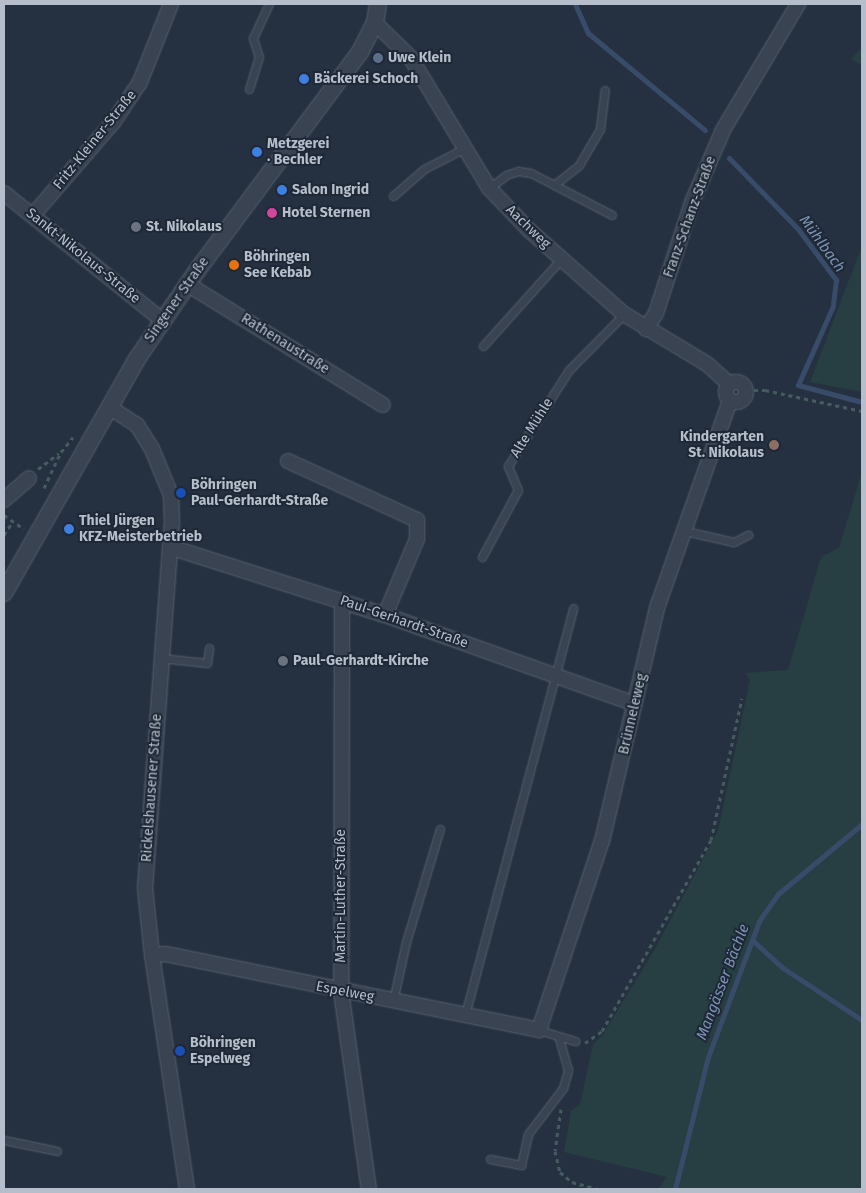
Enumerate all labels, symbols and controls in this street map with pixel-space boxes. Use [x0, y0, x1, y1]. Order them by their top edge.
place label: Uwe Klein [388, 50, 451, 66]
marker: Uwe Klein [372, 52, 384, 64]
place label: Bäckerei Schoch [314, 71, 418, 87]
marker: Bäckerei Schoch [298, 73, 310, 85]
street label: Fritz-Kleiner-Straße [50, 87, 140, 193]
place label: Metzgerei · Bechler [267, 136, 329, 168]
marker: Metzgerei · Bechler [251, 146, 263, 158]
street label: Franz-Schanz-Straße [660, 154, 720, 280]
place label: Salon Ingrid [292, 182, 369, 198]
marker: Salon Ingrid [276, 184, 288, 196]
street label: Aachweg [502, 202, 554, 252]
street label: Sankt-Nikolaus-Straße [23, 205, 143, 307]
place label: Hotel Sternen [282, 205, 370, 221]
marker: Hotel Sternen [266, 207, 278, 219]
water label: Mühlbach [795, 212, 849, 276]
place label: St. Nikolaus [146, 219, 222, 235]
marker: St. Nikolaus [130, 221, 142, 233]
place label: Böhringen See Kebab [244, 249, 311, 282]
street label: Singener Straße [141, 254, 213, 346]
marker: Böhringen See Kebab [228, 259, 240, 271]
street label: Rathenaustraße [238, 310, 332, 378]
street label: Alte Mühle [507, 395, 557, 461]
place label: Kindergarten St. Nikolaus [680, 429, 764, 462]
marker: Kindergarten St. Nikolaus [768, 439, 780, 451]
place label: Böhringen Paul-Gerhardt-Straße [191, 477, 328, 510]
marker: Böhringen Paul-Gerhardt-Straße [175, 487, 187, 499]
place label: Thiel Jürgen KFZ-Meisterbetrieb [79, 513, 202, 546]
marker: Thiel Jürgen KFZ-Meisterbetrieb [63, 523, 75, 535]
street label: Paul-Gerhardt-Straße [338, 592, 470, 652]
place label: Paul-Gerhardt-Kirche [293, 653, 429, 669]
marker: Paul-Gerhardt-Kirche [277, 655, 289, 667]
street label: Brünneleweg [616, 672, 650, 756]
street label: Rickelshausener Straße [138, 713, 166, 863]
street label: Martin-Luther-Straße [333, 829, 349, 963]
water label: Mangässer Bächle [693, 922, 753, 1042]
street label: Espelweg [314, 978, 376, 1006]
place label: Böhringen Espelweg [190, 1035, 256, 1068]
marker: Böhringen Espelweg [174, 1045, 186, 1057]

